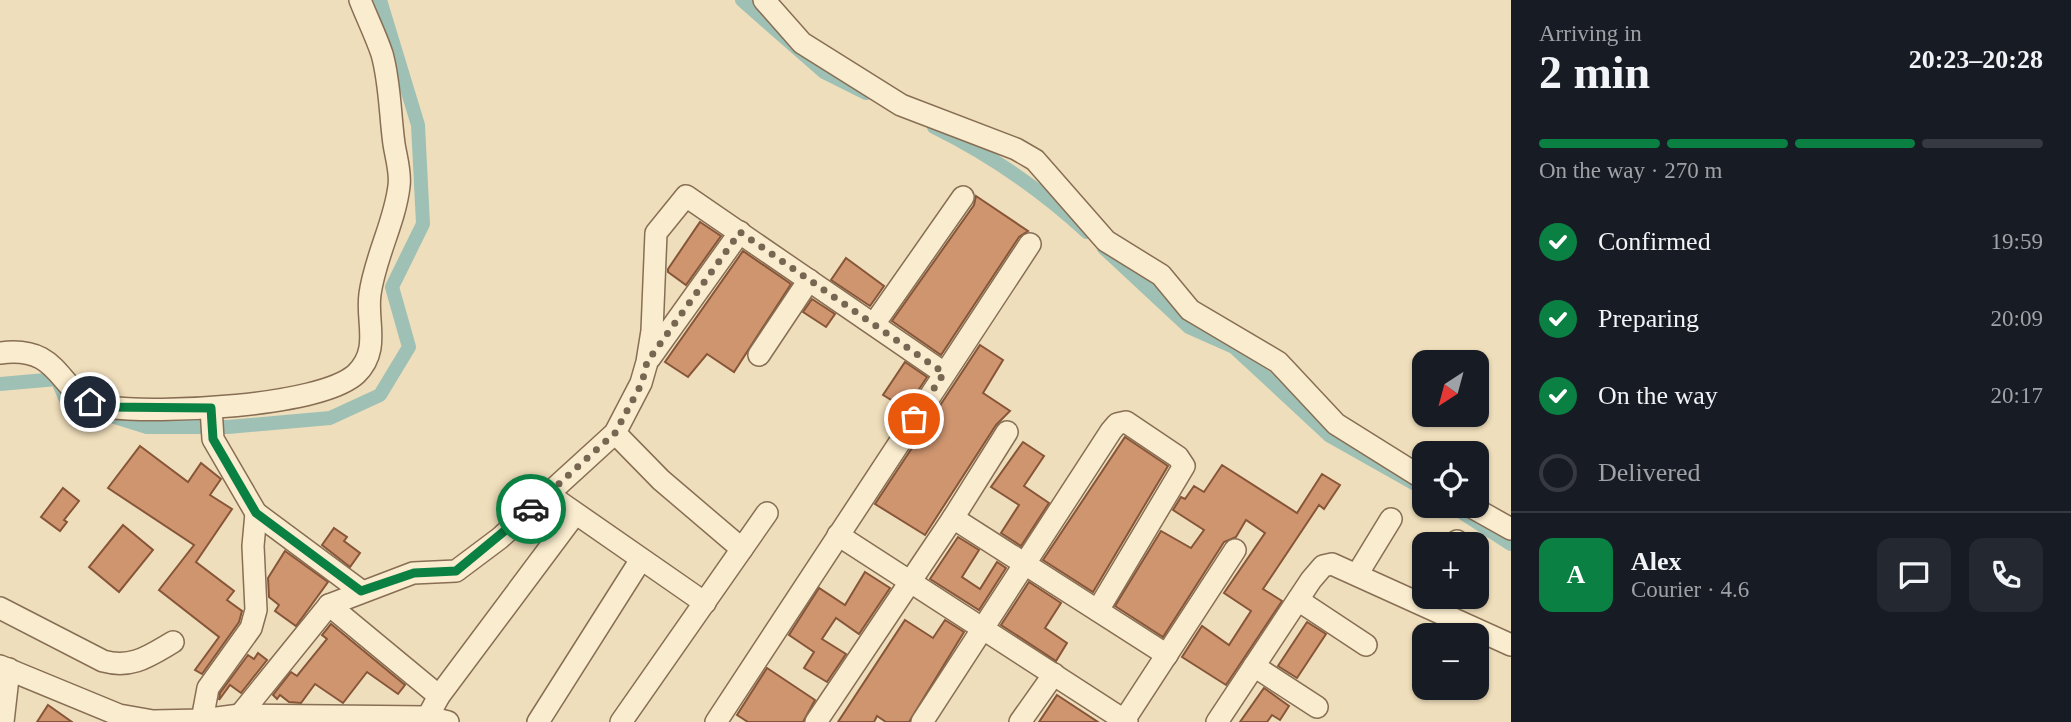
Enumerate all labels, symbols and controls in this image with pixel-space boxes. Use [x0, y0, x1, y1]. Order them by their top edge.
text: Arriving in [1539, 21, 1642, 46]
text: 20:23–20:28 [1909, 45, 2043, 74]
text: 2 min [1539, 47, 1650, 98]
text: On the way · 270 m [1539, 158, 1722, 183]
icon: check [1539, 223, 1577, 261]
text: Confirmed [1598, 227, 1711, 256]
text: 19:59 [1991, 229, 2043, 254]
icon: check [1539, 300, 1577, 338]
text: Preparing [1598, 304, 1699, 333]
text: 20:09 [1991, 306, 2043, 331]
north arrow [1412, 350, 1489, 427]
map controls [1412, 350, 1489, 700]
pin [60, 372, 120, 432]
icon: check [1539, 377, 1577, 415]
text: On the way [1598, 381, 1718, 410]
icon: home [71, 383, 109, 421]
text: 20:17 [1991, 383, 2043, 408]
pin [884, 389, 944, 449]
icon: bag [895, 400, 933, 438]
button: locate [1412, 441, 1489, 518]
text: Delivered [1598, 458, 1701, 487]
courier [496, 474, 566, 544]
icon: car [512, 490, 550, 528]
button: + [1412, 532, 1489, 609]
button: chat [1877, 538, 1951, 612]
button: phone [1969, 538, 2043, 612]
text: Alex [1631, 547, 1682, 576]
text: A [1567, 560, 1585, 589]
text: Courier · 4.6 [1631, 577, 1749, 602]
button: − [1412, 623, 1489, 700]

